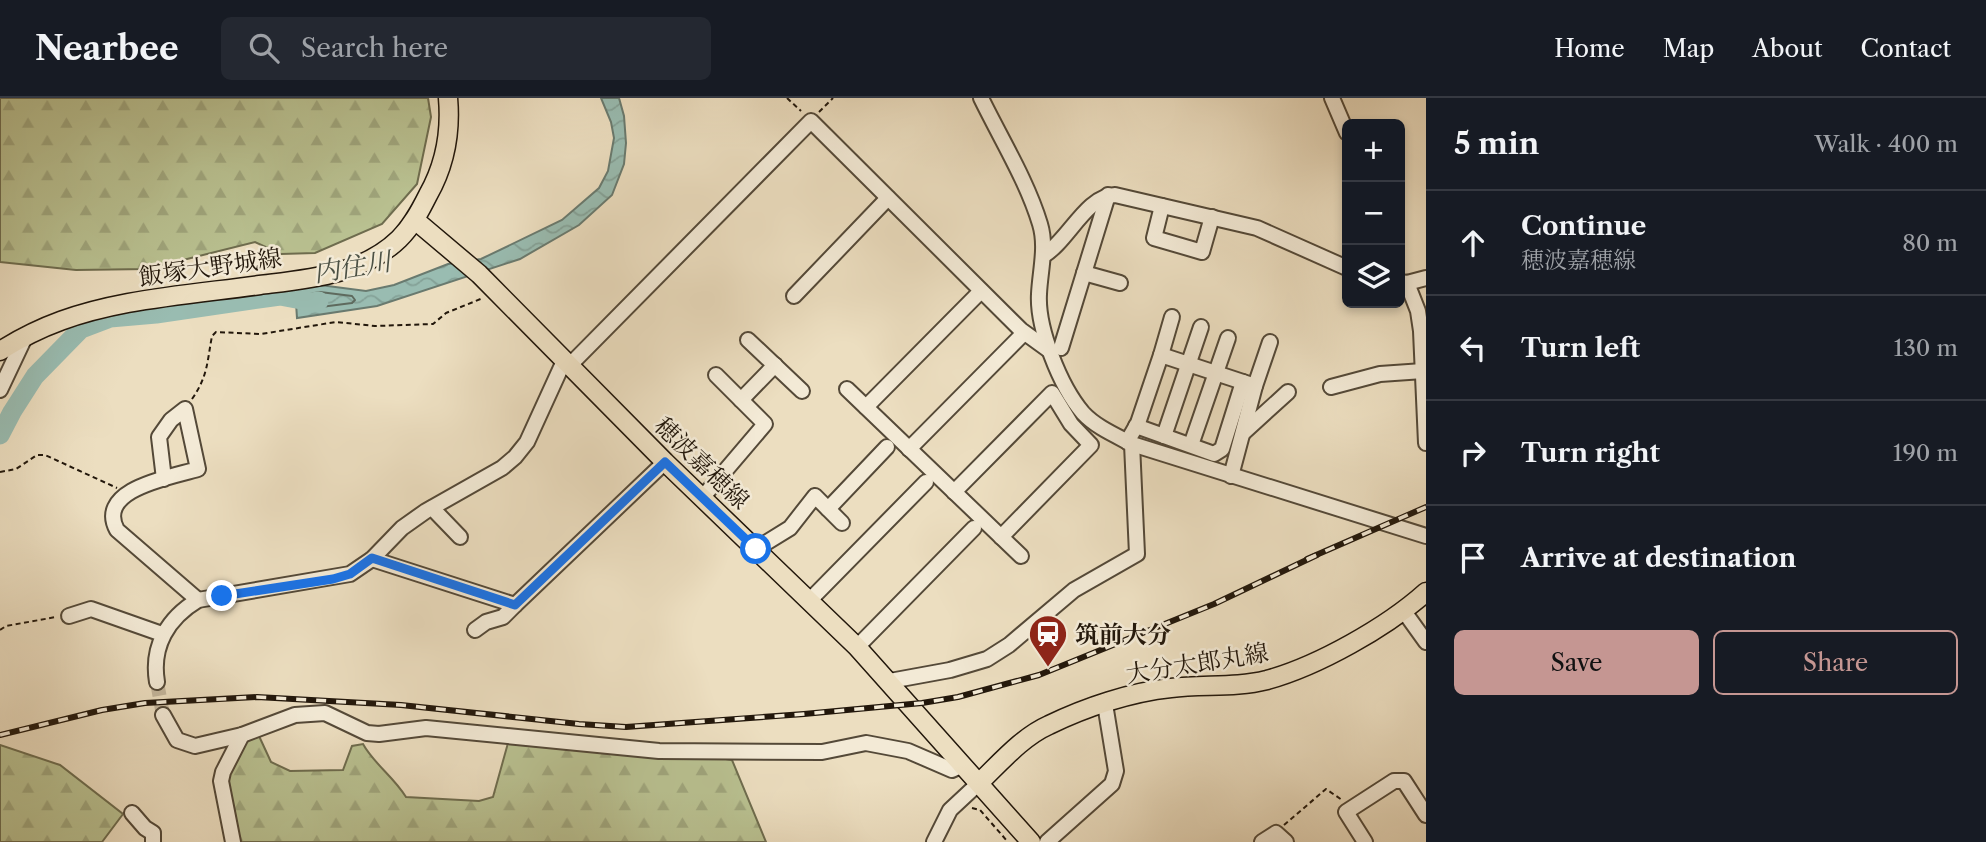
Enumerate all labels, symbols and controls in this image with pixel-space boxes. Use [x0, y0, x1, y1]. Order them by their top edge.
search box [221, 17, 711, 80]
text: Nearbee [35, 28, 179, 69]
icon: search [245, 29, 283, 67]
text: Search here [301, 32, 448, 64]
text: Home [1554, 34, 1625, 63]
text: Map [1663, 34, 1714, 63]
text: About [1752, 34, 1823, 63]
text: Contact [1861, 34, 1951, 63]
map controls [1342, 119, 1405, 308]
button: + [1342, 119, 1405, 182]
text: 5 min [1454, 125, 1539, 162]
text: Walk · 400 m [1814, 130, 1958, 158]
button: − [1342, 182, 1405, 245]
text: Continue [1521, 210, 1646, 242]
icon: ahead [1454, 224, 1492, 262]
text: 80 m [1902, 229, 1958, 257]
street label: 飯塚大野城線 [137, 243, 283, 291]
water label: 内住川 [311, 245, 396, 289]
button: layers [1342, 245, 1405, 308]
text: 穂波嘉穂線 [1521, 246, 1636, 274]
icon: left [1454, 329, 1492, 367]
text: Turn left [1521, 332, 1640, 364]
text: 130 m [1894, 334, 1958, 362]
street label: 穂波嘉穂線 [649, 411, 755, 515]
icon: right [1454, 434, 1492, 472]
text: Turn right [1521, 437, 1660, 469]
text: 190 m [1893, 439, 1958, 467]
route start [740, 533, 771, 564]
icon: arrive [1454, 539, 1492, 577]
text: Arrive at destination [1521, 542, 1796, 574]
route end [206, 580, 237, 611]
station icon: 筑前大分 [1027, 613, 1069, 668]
place label: 筑前大分 [1075, 620, 1171, 649]
button: Save [1454, 630, 1699, 695]
button: Share [1713, 630, 1958, 695]
street label: 大分太郎丸線 [1124, 637, 1270, 689]

